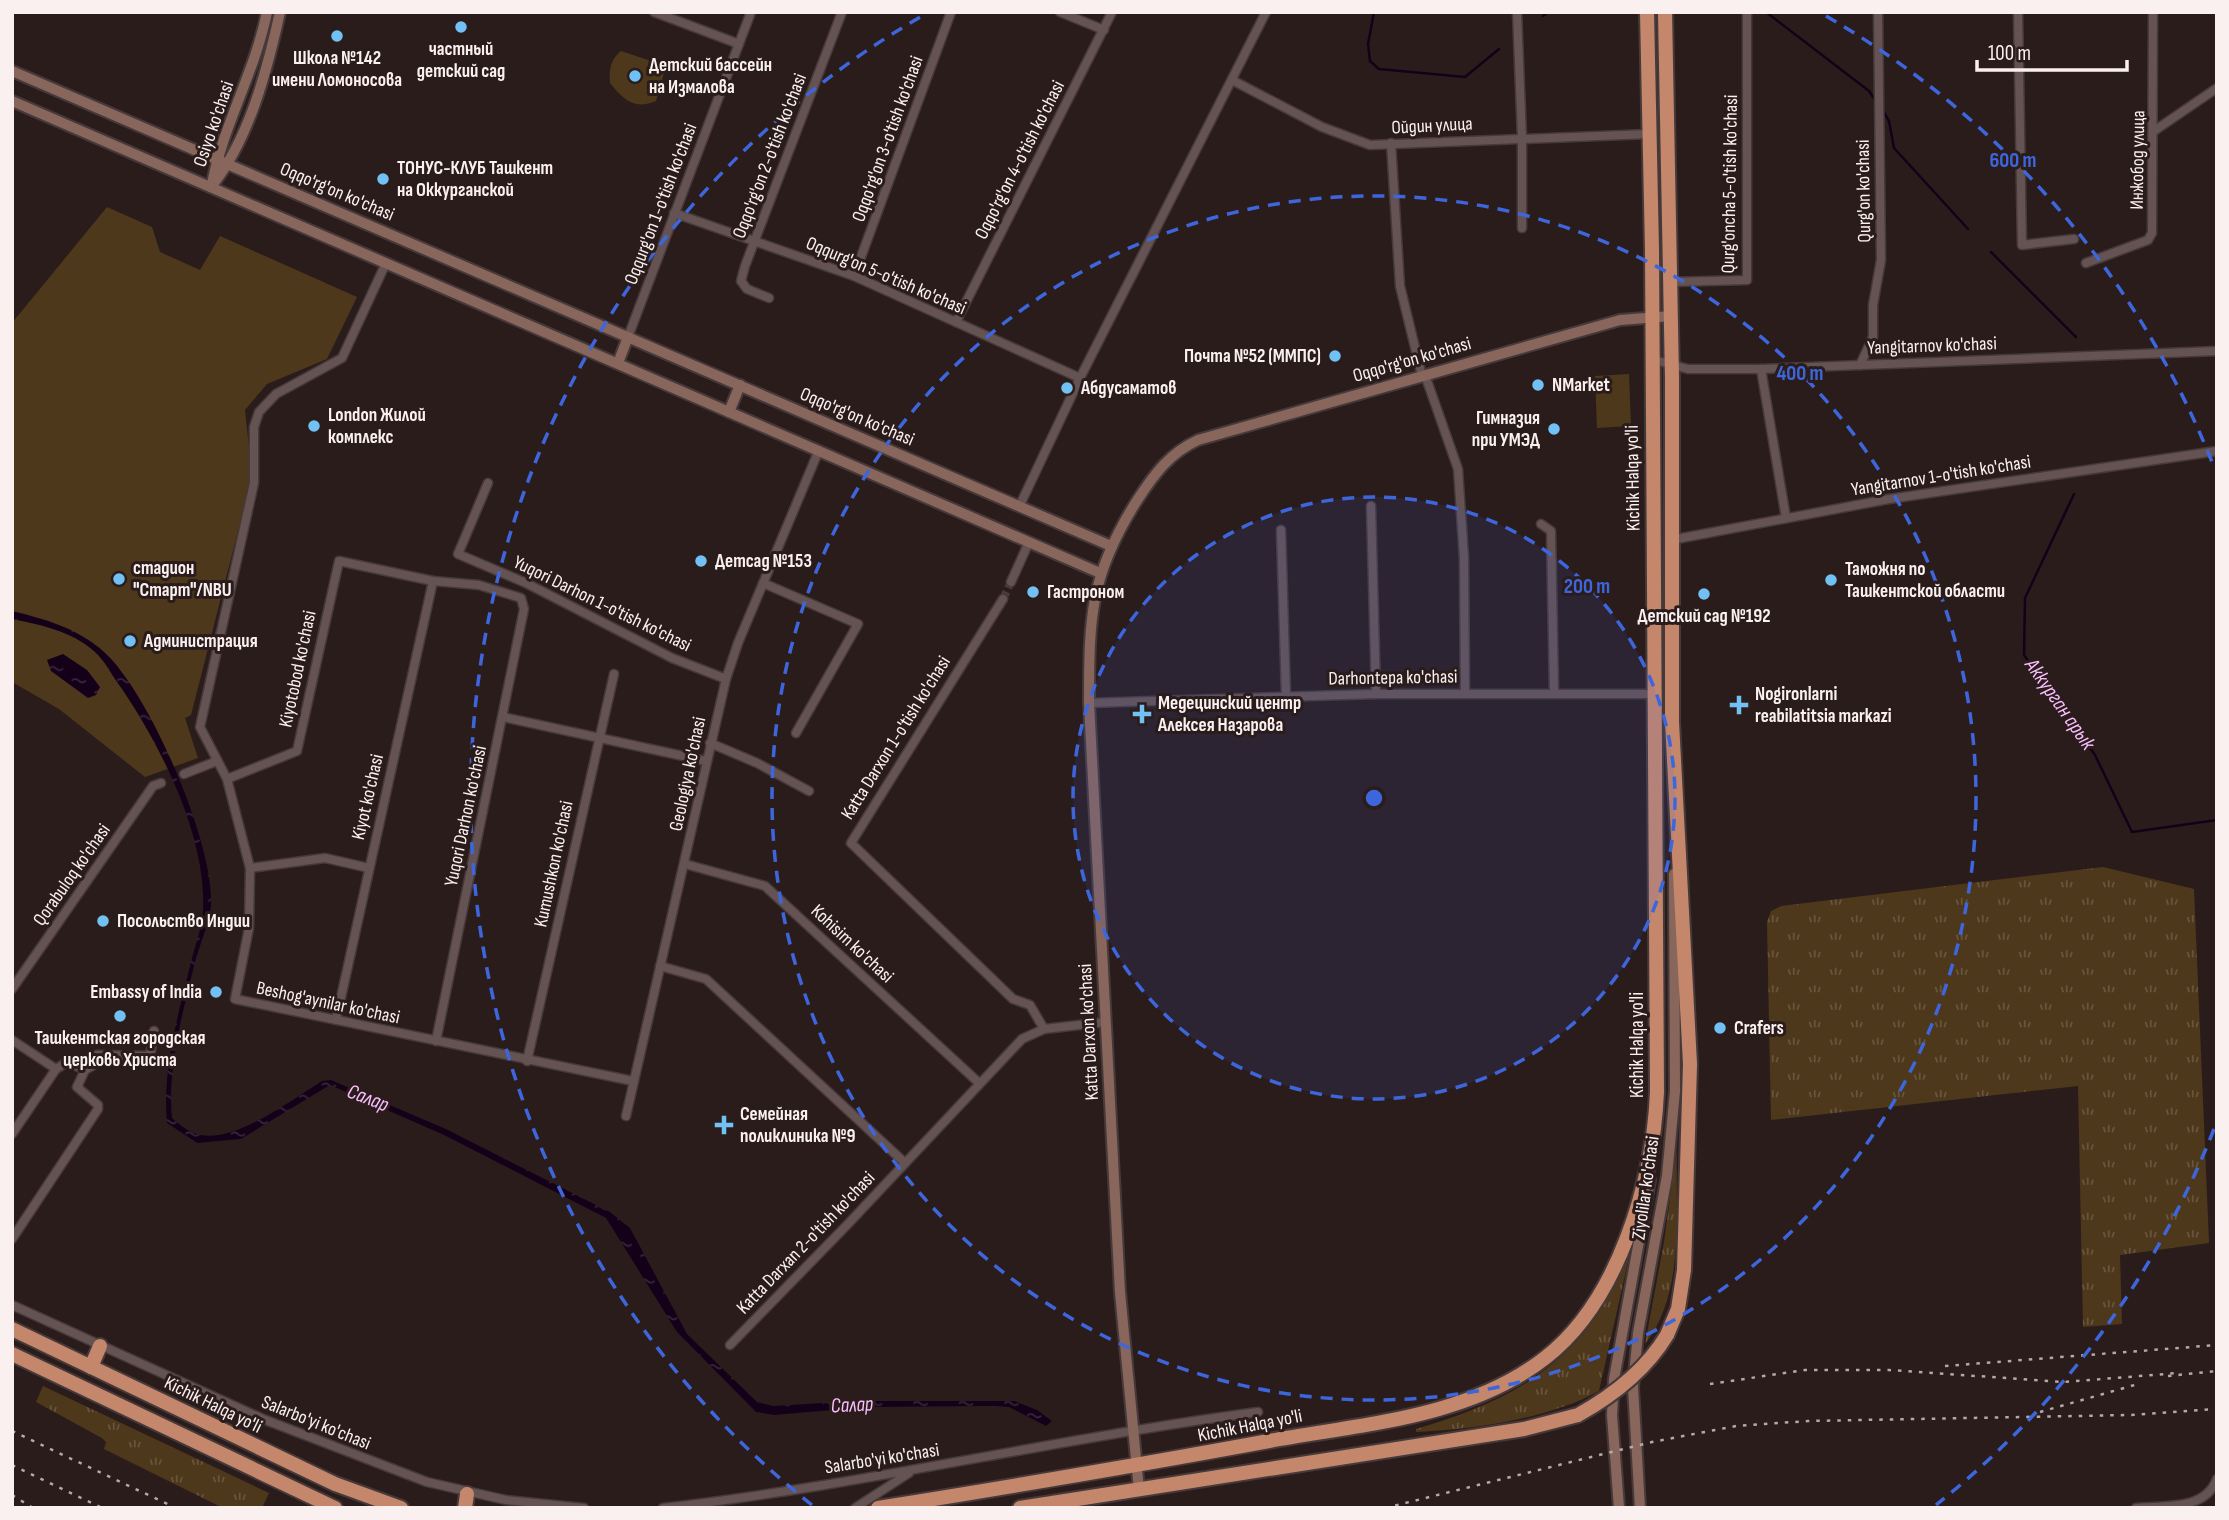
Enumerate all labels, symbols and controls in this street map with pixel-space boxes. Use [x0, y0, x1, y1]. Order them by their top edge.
marker: частный детский сад [453, 19, 469, 35]
marker: Школа №142 имени Ломоносова [329, 28, 345, 44]
scale bar [1977, 28, 2128, 72]
place label: частный детский сад [417, 38, 505, 83]
text: 100 m [1988, 41, 2031, 66]
place label: Школа №142 имени Ломоносова [272, 47, 402, 92]
street label: Oqqo'rg'on 3-o'tish ko'chasi [847, 53, 929, 225]
place label: Детский бассейн на Измалова [649, 54, 772, 99]
marker: Детский бассейн на Измалова [627, 68, 643, 84]
street label: Oqqo'rg'on 2-o'tish ko'chasi [728, 70, 812, 242]
street label: Oqqo'rg'on 4-o'tish ko'chasi [970, 77, 1070, 243]
street label: Osiyo ko'chasi [189, 78, 239, 170]
street label: Qurg'oncha 5-o'tish ko'chasi [1717, 94, 1743, 274]
street label: Инжобод улица [2126, 110, 2150, 210]
street label: Ойдин улица [1391, 112, 1473, 140]
street label: Oqqurg'on 1-o'tish ko'chasi [620, 120, 702, 288]
street label: Qurg'on ko'chasi [1852, 139, 1876, 243]
text: 600 m [1989, 148, 2037, 173]
place label: ТОНУС-КЛУБ Ташкент на Оккурганской [397, 157, 553, 202]
street label: Oqqo'rg'on ko'chasi [276, 158, 398, 226]
marker: ТОНУС-КЛУБ Ташкент на Оккурганской [375, 171, 391, 187]
street label: Oqqurg'on 5-o'tish ko'chasi [802, 232, 970, 320]
street label: Oqqo'rg'on ko'chasi [1350, 332, 1474, 388]
street label: Yangitarnov ko'chasi [1867, 332, 1997, 360]
place label: Почта №52 (ММПС) [1184, 345, 1321, 368]
marker: Почта №52 (ММПС) [1327, 348, 1343, 364]
text: 400 m [1777, 361, 1823, 386]
place label: NMarket [1552, 374, 1610, 397]
place label: Абдусаматов [1080, 377, 1177, 400]
marker: NMarket [1530, 377, 1546, 393]
marker: Абдусаматов [1059, 380, 1075, 396]
street label: Oqqo'rg'on ko'chasi [796, 383, 918, 451]
place label: London Жилой комплекс [328, 404, 426, 449]
place label: Гимназия при УМЭД [1472, 407, 1540, 452]
marker: London Жилой комплекс [306, 418, 322, 434]
marker: Гимназия при УМЭД [1546, 421, 1562, 437]
street label: Kichik Halqa yo'li [1621, 425, 1645, 531]
street label: Yangitarnov 1-o'tish ko'chasi [1850, 450, 2032, 502]
place label: Детсад №153 [715, 550, 812, 573]
street label: Yuqori Darhon 1-o'tish ko'chasi [509, 551, 695, 657]
marker: Детсад №153 [693, 553, 709, 569]
place label: стадион "Старт"/NBU [133, 557, 232, 602]
place label: Таможня по Ташкентской области [1845, 558, 2005, 603]
marker: стадион "Старт"/NBU [111, 571, 127, 587]
marker: Таможня по Ташкентской области [1823, 572, 1839, 588]
text: 200 m [1564, 574, 1610, 599]
place label: Гастроном [1047, 581, 1124, 604]
marker: Гастроном [1025, 584, 1041, 600]
marker: Детский сад №192 [1696, 586, 1712, 602]
place label: Детский сад №192 [1638, 605, 1770, 628]
street label: Kiyotobod ko'chasi [274, 609, 322, 729]
place label: Администрация [143, 630, 258, 653]
marker: Администрация [122, 633, 138, 649]
street label: Katta Darxon 1-o'tish ko'chasi [836, 652, 956, 824]
water label: Аккурган арык [2019, 653, 2101, 755]
street label: Darhontepa ko'chasi [1328, 665, 1458, 691]
place label: Nogironlarni reabilatitsia markazi [1755, 683, 1892, 728]
place label: Медецинский центр Алексея Назарова [1157, 692, 1301, 737]
marker: Nogironlarni reabilatitsia markazi [1729, 695, 1749, 715]
marker: Медецинский центр Алексея Назарова [1132, 704, 1152, 724]
street label: Geologiya ko'chasi [665, 715, 711, 833]
street label: Yuqori Darhon ko'chasi [440, 744, 492, 888]
street label: Kiyot ko'chasi [347, 752, 389, 842]
centre of rings [1362, 786, 1386, 810]
street label: Kumushkon ko'chasi [529, 799, 579, 929]
street label: Qorabuloq ko'chasi [28, 820, 116, 930]
street label: Kohisim ko'chasi [806, 900, 898, 988]
place label: Посольство Индии [117, 910, 250, 933]
marker: Посольство Индии [95, 913, 111, 929]
street label: Katta Darxon ko'chasi [1074, 963, 1104, 1101]
street label: Beshog'aynilar ko'chasi [254, 977, 402, 1029]
place label: Embassy of India [90, 981, 202, 1004]
marker: Embassy of India [208, 984, 224, 1000]
street label: Kichik Halqa yo'li [1626, 992, 1649, 1098]
marker: Ташкентская городская церковь Христа [112, 1008, 128, 1024]
place label: Crafers [1734, 1017, 1784, 1040]
marker: Crafers [1712, 1020, 1728, 1036]
place label: Ташкентская городская церковь Христа [35, 1027, 205, 1072]
water label: Салар [344, 1079, 393, 1117]
place label: Семейная поликлиника №9 [740, 1103, 856, 1148]
marker: Семейная поликлиника №9 [714, 1115, 734, 1135]
street label: Ziyolilar ko'chasi [1627, 1135, 1665, 1241]
street label: Katta Darxan 2-o'tish ko'chasi [732, 1167, 880, 1319]
street label: Kichik Halqa yo'li [160, 1371, 266, 1439]
street label: Salarbo'yi ko'chasi [258, 1391, 374, 1455]
water label: Салар [830, 1391, 874, 1419]
street label: Kichik Halqa yo'li [1196, 1405, 1304, 1447]
street label: Salarbo'yi ko'chasi [823, 1439, 941, 1479]

